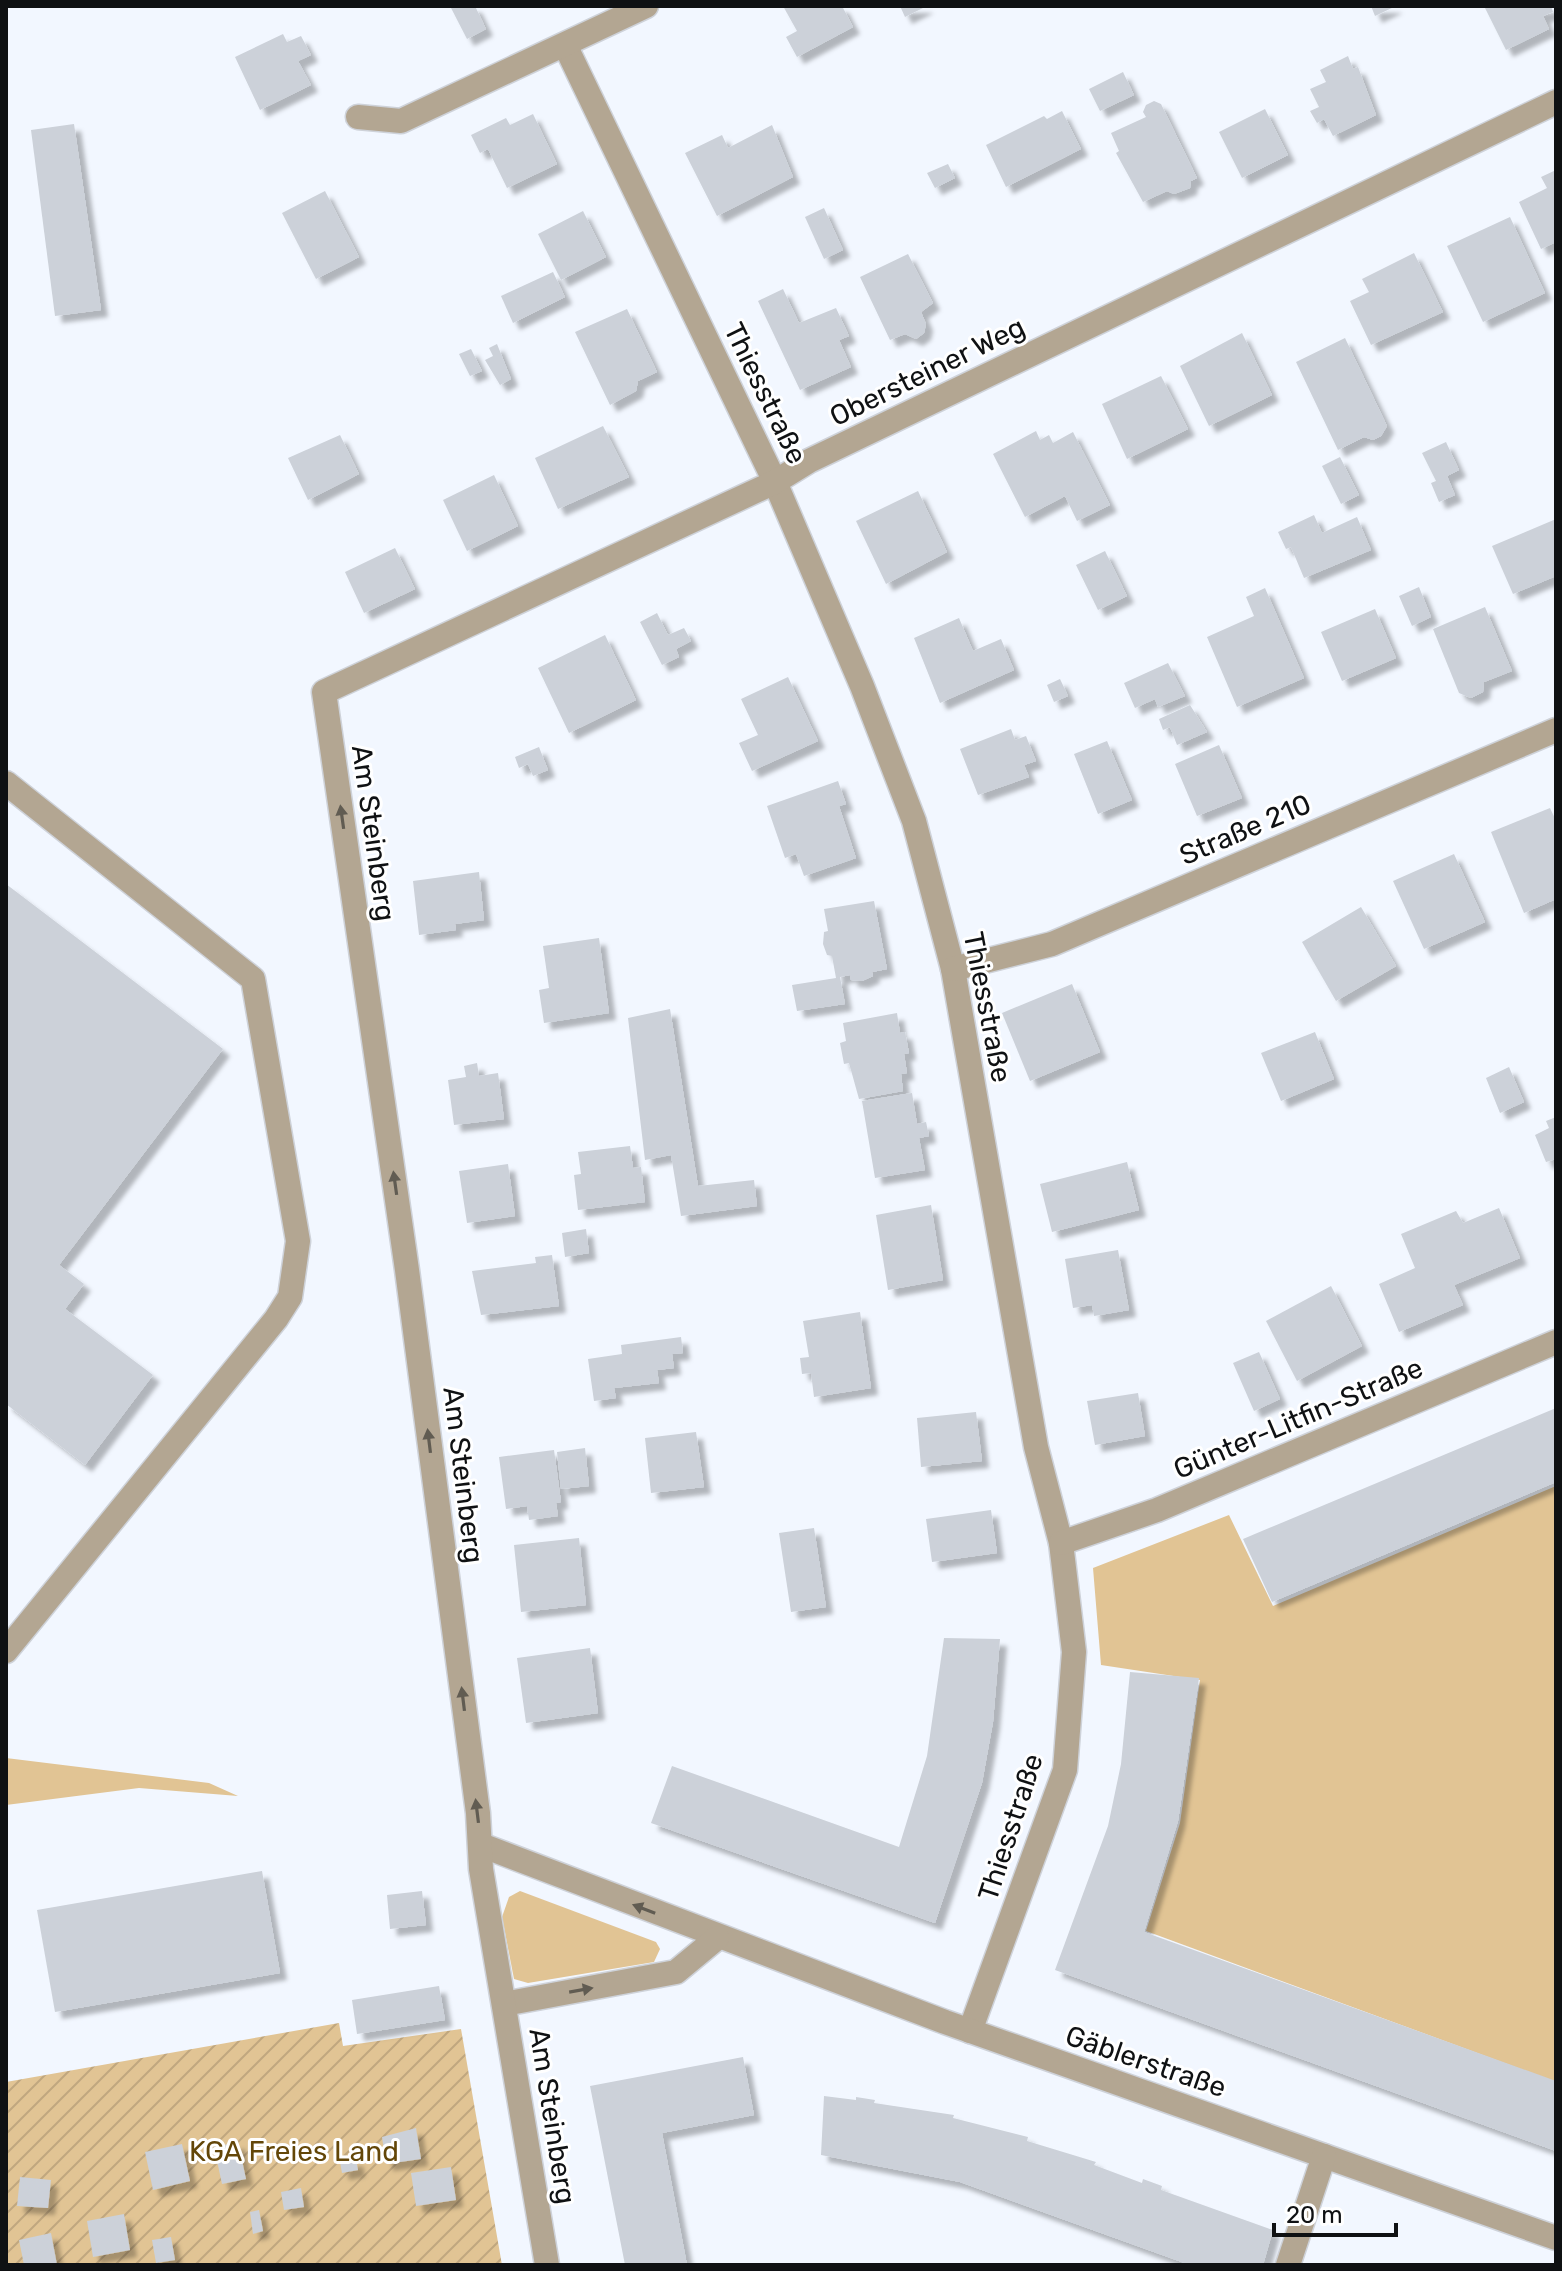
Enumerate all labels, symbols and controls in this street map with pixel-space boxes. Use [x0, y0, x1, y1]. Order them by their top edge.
street label: Obersteiner Weg [824, 310, 1030, 433]
street label: Thiesstraße [717, 317, 814, 469]
street label: Am Steinberg [345, 743, 402, 923]
street label: Straße 210 [1175, 787, 1316, 872]
one-way arrow [335, 804, 348, 829]
street label: Thiesstraße [957, 929, 1018, 1085]
one-way arrow [388, 1170, 401, 1195]
street label: Günter-Litfin-Straße [1169, 1351, 1428, 1486]
street label: Am Steinberg [436, 1385, 491, 1565]
one-way arrow [423, 1428, 436, 1453]
one-way arrow [456, 1686, 469, 1711]
street label: Thiesstraße [971, 1749, 1050, 1905]
one-way arrow [471, 1798, 484, 1823]
one-way arrow [632, 1902, 656, 1915]
one-way arrow [569, 1983, 594, 1995]
street label: Gäblerstraße [1061, 2019, 1230, 2104]
street label: Am Steinberg [522, 2026, 583, 2206]
park label: KGA Freies Land [189, 2135, 399, 2168]
scale bar [1274, 2187, 1396, 2237]
text: 20 m [1286, 2201, 1343, 2229]

